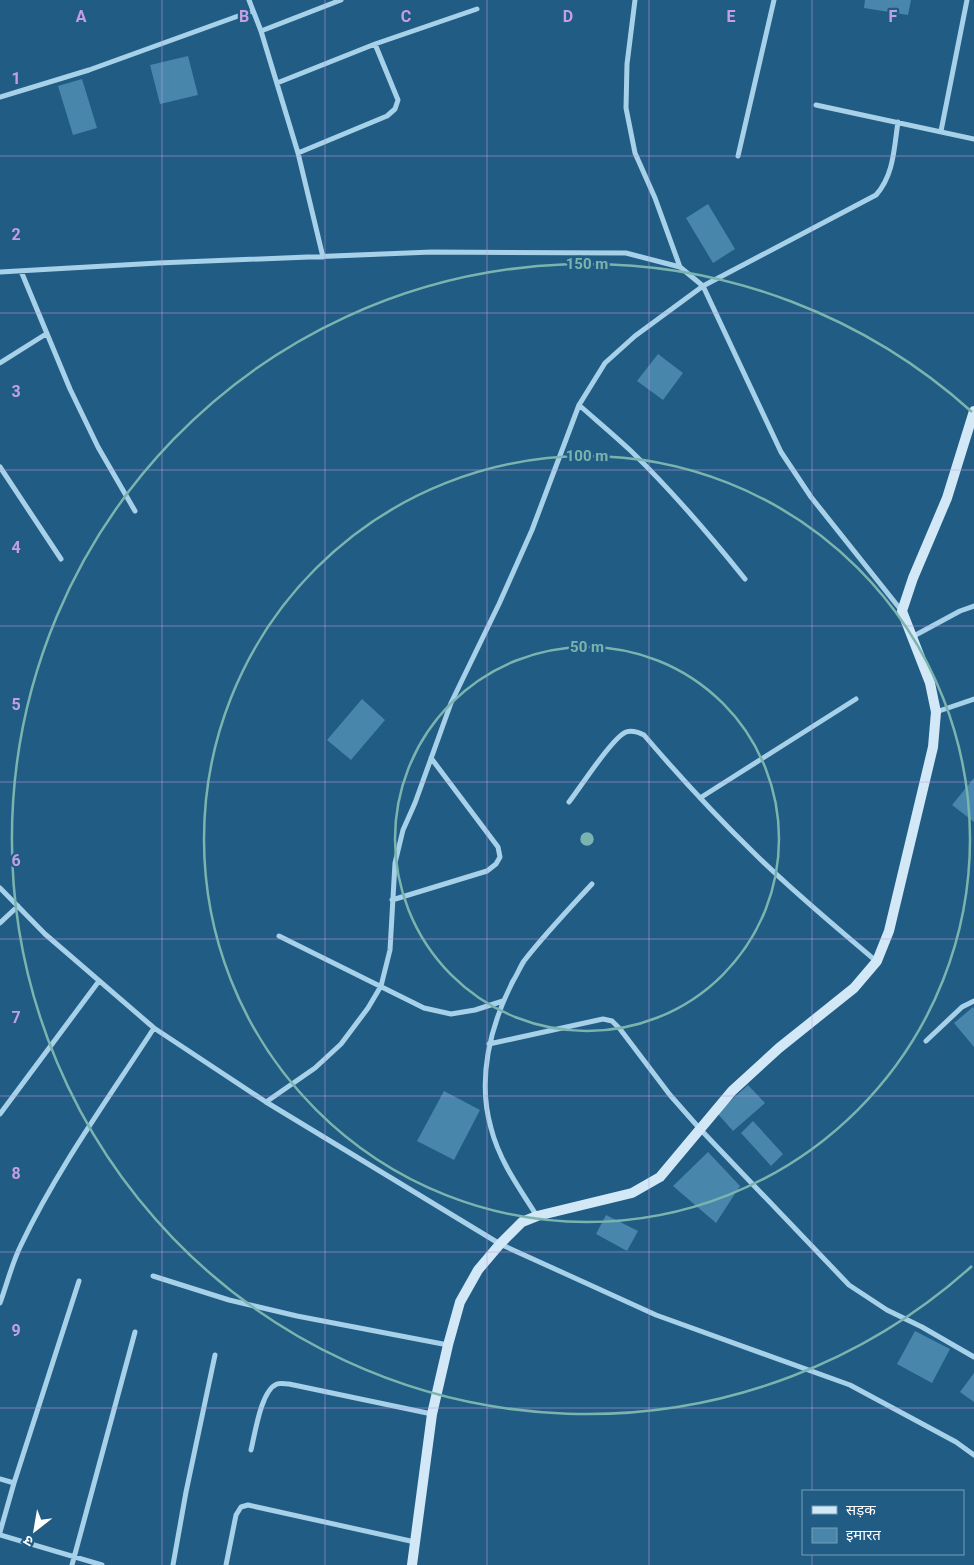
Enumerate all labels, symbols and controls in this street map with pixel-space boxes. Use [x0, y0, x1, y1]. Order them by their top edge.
text: A [76, 7, 87, 26]
text: B [239, 7, 249, 26]
text: C [401, 7, 411, 26]
text: D [563, 7, 573, 26]
text: E [727, 7, 736, 26]
text: F [889, 7, 898, 26]
text: 1 [11, 69, 21, 88]
text: 2 [11, 225, 21, 244]
text: 150 m [566, 255, 608, 273]
text: 3 [11, 382, 21, 401]
text: 100 m [566, 447, 608, 465]
text: 4 [11, 538, 21, 557]
text: 50 m [570, 638, 604, 656]
text: 5 [11, 695, 21, 714]
centre of rings [578, 830, 596, 848]
text: 6 [11, 851, 21, 870]
text: 7 [11, 1008, 21, 1027]
text: 8 [11, 1164, 21, 1183]
text: 9 [11, 1321, 21, 1340]
legend [802, 1490, 964, 1555]
text: सड़क [846, 1501, 876, 1519]
north arrow [10, 1505, 60, 1555]
text: इमारत [846, 1526, 881, 1544]
text: उ [20, 1532, 36, 1550]

